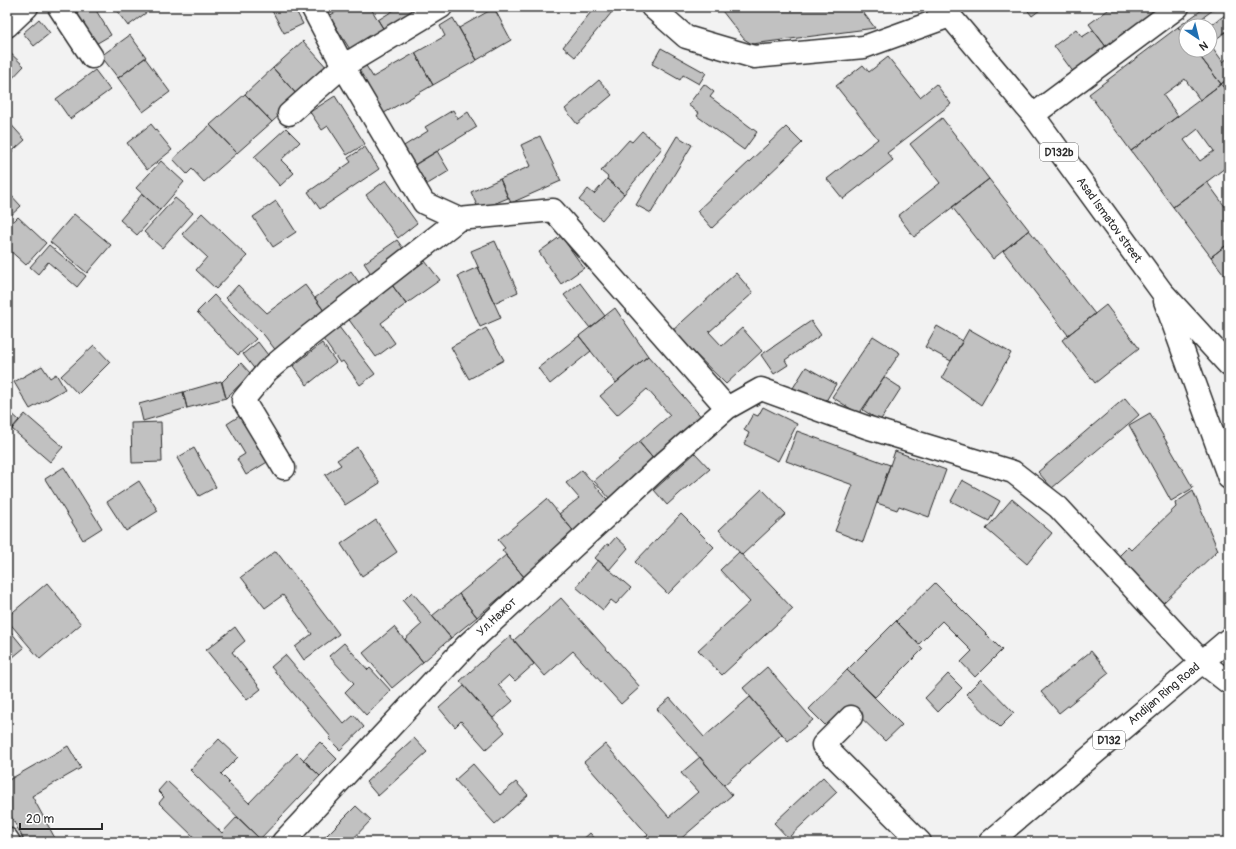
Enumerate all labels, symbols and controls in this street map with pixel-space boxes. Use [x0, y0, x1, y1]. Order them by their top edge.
north arrow [1178, 18, 1218, 58]
text: N [1196, 38, 1210, 54]
road number: D132b [1040, 143, 1078, 161]
street label: Asad Ismatov street [1073, 174, 1145, 266]
street label: Ул.Нажот [474, 595, 520, 639]
street label: Andijan Ring Road [1125, 659, 1203, 729]
road number: D132 [1093, 731, 1125, 749]
scale bar [20, 805, 102, 831]
text: 20 m [26, 812, 55, 827]

